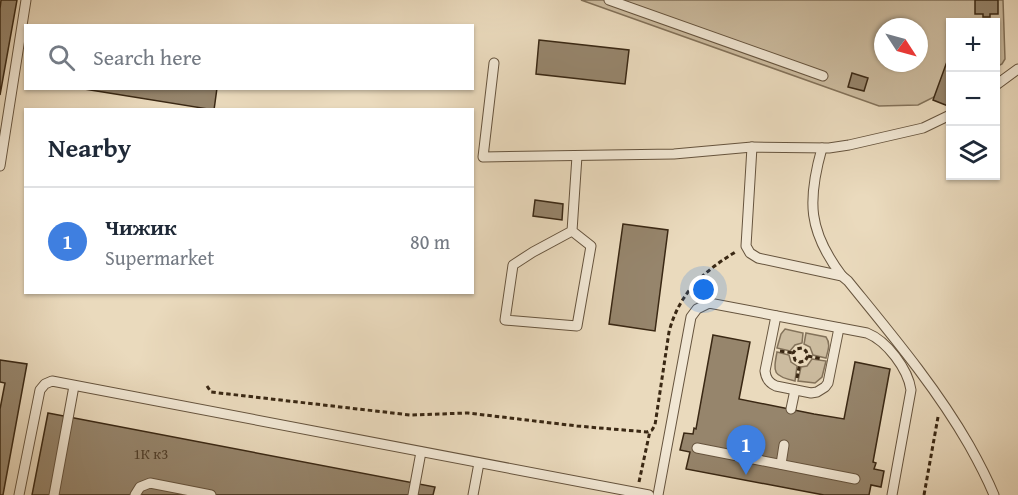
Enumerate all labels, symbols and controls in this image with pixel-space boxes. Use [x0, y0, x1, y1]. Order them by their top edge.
north arrow [874, 18, 928, 72]
map controls [946, 18, 1000, 180]
button: + [946, 18, 1000, 72]
search box [24, 24, 474, 90]
icon: search [45, 41, 78, 74]
text: Search here [93, 41, 202, 73]
button: − [946, 72, 1000, 126]
button: layers [946, 126, 1000, 180]
text: Nearby [48, 128, 131, 167]
text: Чижик [105, 211, 177, 243]
text: 1 [62, 227, 73, 256]
text: 80 m [410, 227, 450, 256]
text: Supermarket [105, 243, 214, 272]
your location [689, 275, 718, 304]
pin: 1 [726, 426, 766, 475]
house number: 1К к3 [134, 443, 168, 464]

